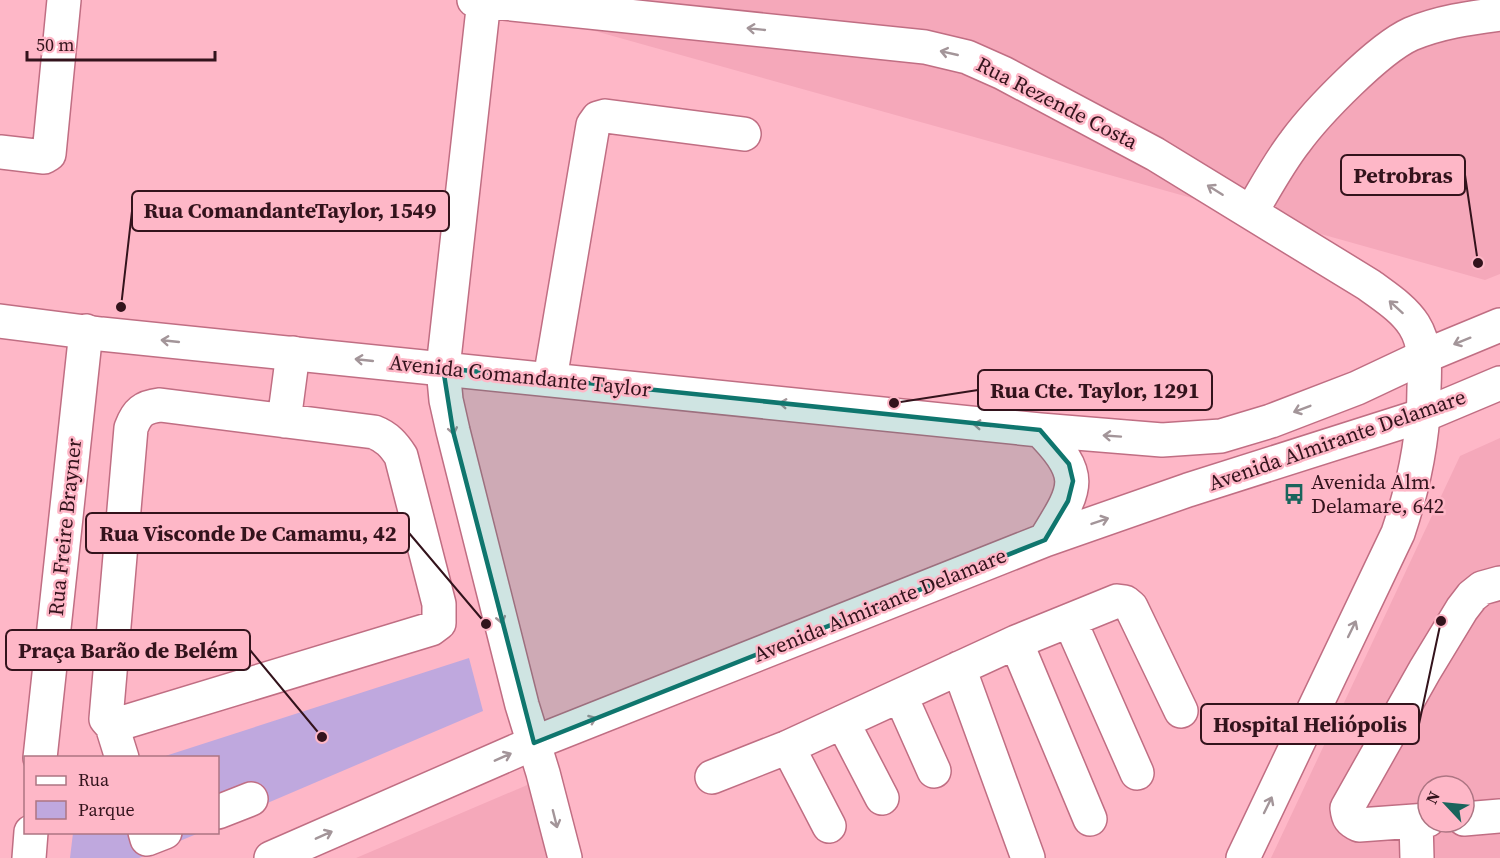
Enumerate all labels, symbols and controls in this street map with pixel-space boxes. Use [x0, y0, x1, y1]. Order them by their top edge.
scale bar [27, 24, 214, 62]
one-way arrow [746, 24, 766, 35]
text: 50 m [36, 32, 74, 57]
one-way arrow [940, 46, 959, 58]
street label: Rua Rezende Costa [972, 49, 1143, 156]
callout: Petrobras [1341, 155, 1465, 195]
text: Petrobras [1353, 160, 1453, 190]
one-way arrow [1207, 183, 1224, 195]
callout: Rua ComandanteTaylor, 1549 [132, 191, 449, 231]
text: Rua ComandanteTaylor, 1549 [144, 195, 437, 225]
one-way arrow [1389, 300, 1404, 314]
one-way arrow [161, 335, 181, 346]
one-way arrow [1454, 336, 1472, 347]
street label: Avenida Comandante Taylor [388, 347, 652, 404]
one-way arrow [355, 354, 375, 365]
callout: Rua Cte. Taylor, 1291 [978, 370, 1212, 410]
text: Rua Cte. Taylor, 1291 [990, 375, 1200, 405]
street label: Avenida Almirante Delamare [1204, 382, 1469, 497]
one-way arrow [779, 398, 799, 409]
one-way arrow [1293, 405, 1312, 416]
one-way arrow [446, 416, 458, 435]
one-way arrow [973, 419, 993, 430]
one-way arrow [1102, 430, 1122, 441]
street label: Rua Freire Brayner [41, 437, 88, 617]
place label: Avenida Alm. Delamare, 642 [1311, 467, 1444, 520]
bus stop icon: Avenida Alm. Delamare, 642 [1282, 482, 1306, 506]
callout: Rua Visconde De Camamu, 42 [86, 513, 409, 553]
one-way arrow [1090, 514, 1109, 525]
text: Rua Visconde De Camamu, 42 [99, 518, 397, 548]
street label: Avenida Almirante Delamare [749, 540, 1011, 669]
one-way arrow [495, 605, 507, 624]
one-way arrow [1347, 621, 1359, 639]
callout: Praça Barão de Belém [6, 630, 250, 670]
text: Praça Barão de Belém [18, 635, 238, 665]
callout: Hospital Heliópolis [1201, 704, 1419, 744]
text: Hospital Heliópolis [1213, 709, 1407, 739]
one-way arrow [578, 715, 597, 726]
one-way arrow [494, 750, 512, 762]
legend [24, 756, 219, 834]
text: Rua [78, 767, 110, 792]
north arrow [1416, 774, 1476, 834]
text: N [1420, 787, 1445, 807]
text: Parque [78, 797, 135, 822]
one-way arrow [1263, 797, 1275, 815]
one-way arrow [550, 809, 562, 828]
one-way arrow [315, 828, 333, 840]

